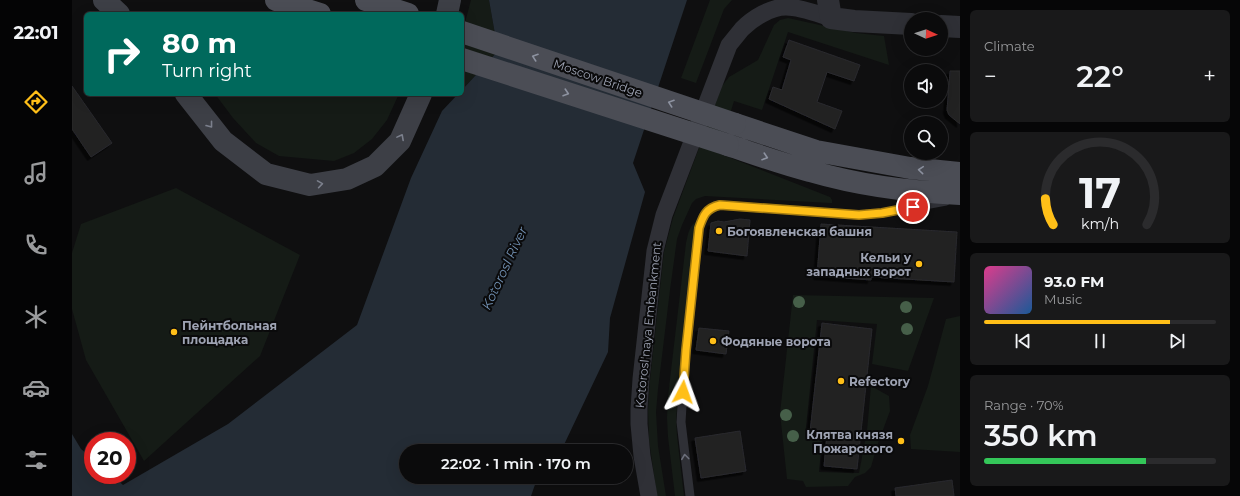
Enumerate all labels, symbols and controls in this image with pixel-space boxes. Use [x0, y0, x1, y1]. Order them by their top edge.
north arrow [904, 12, 948, 56]
map controls [904, 12, 948, 160]
text: 22:01 [13, 22, 59, 44]
text: 80 m [162, 26, 237, 60]
icon: right [96, 28, 148, 80]
text: Climate [984, 38, 1035, 54]
one-way arrow [531, 53, 538, 61]
street label: Moscow Bridge [552, 56, 644, 100]
text: 22° [1076, 58, 1124, 95]
text: Turn right [162, 60, 252, 82]
text: − [984, 63, 997, 90]
text: + [1203, 63, 1216, 90]
button: sound [904, 64, 948, 108]
icon: directions [22, 88, 50, 116]
one-way arrow [562, 88, 569, 96]
one-way arrow [668, 99, 675, 108]
button: search [904, 116, 948, 160]
one-way arrow [205, 120, 212, 127]
one-way arrow [397, 134, 404, 141]
one-way arrow [762, 152, 769, 161]
icon: music [22, 159, 50, 187]
one-way arrow [918, 165, 924, 174]
text: 17 [1079, 168, 1121, 218]
one-way arrow [316, 180, 323, 189]
pin [896, 190, 930, 224]
icon: arrive [902, 196, 924, 218]
text: km/h [1081, 215, 1119, 233]
water label: Kotorosl River [478, 223, 531, 312]
place label: Богоявленская башня [727, 224, 872, 239]
marker: Богоявленская башня [714, 226, 724, 236]
icon: phone [22, 231, 50, 259]
street label: Kotorosl'naya Embankment [632, 241, 664, 409]
place label: Кельи у западных ворот [806, 250, 912, 279]
marker: Кельи у западных ворот [914, 259, 924, 269]
text: 93.0 FM [1044, 272, 1104, 291]
text: Music [1044, 291, 1082, 307]
icon: climate [22, 303, 50, 331]
place label: Пейнтбольная площадка [182, 318, 277, 347]
marker: Пейнтбольная площадка [169, 327, 179, 337]
icon: previous [1012, 330, 1034, 352]
icon: pause [1089, 330, 1111, 352]
icon: next [1166, 330, 1188, 352]
place label: Фодяные ворота [721, 334, 831, 349]
marker: Фодяные ворота [708, 336, 718, 346]
position arrow [662, 371, 704, 413]
icon: car [22, 374, 50, 402]
place label: Refectory [849, 374, 911, 389]
marker: Refectory [836, 376, 846, 386]
text: Range · 70% [984, 397, 1063, 413]
text: 350 km [984, 417, 1098, 454]
place label: Клятва князя Пожарского [806, 427, 893, 456]
speed limit sign: 20 [84, 432, 136, 484]
marker: Клятва князя Пожарского [896, 436, 906, 446]
icon: filters [22, 446, 50, 474]
text: 22:02 · 1 min · 170 m [441, 454, 591, 473]
one-way arrow [681, 454, 690, 460]

